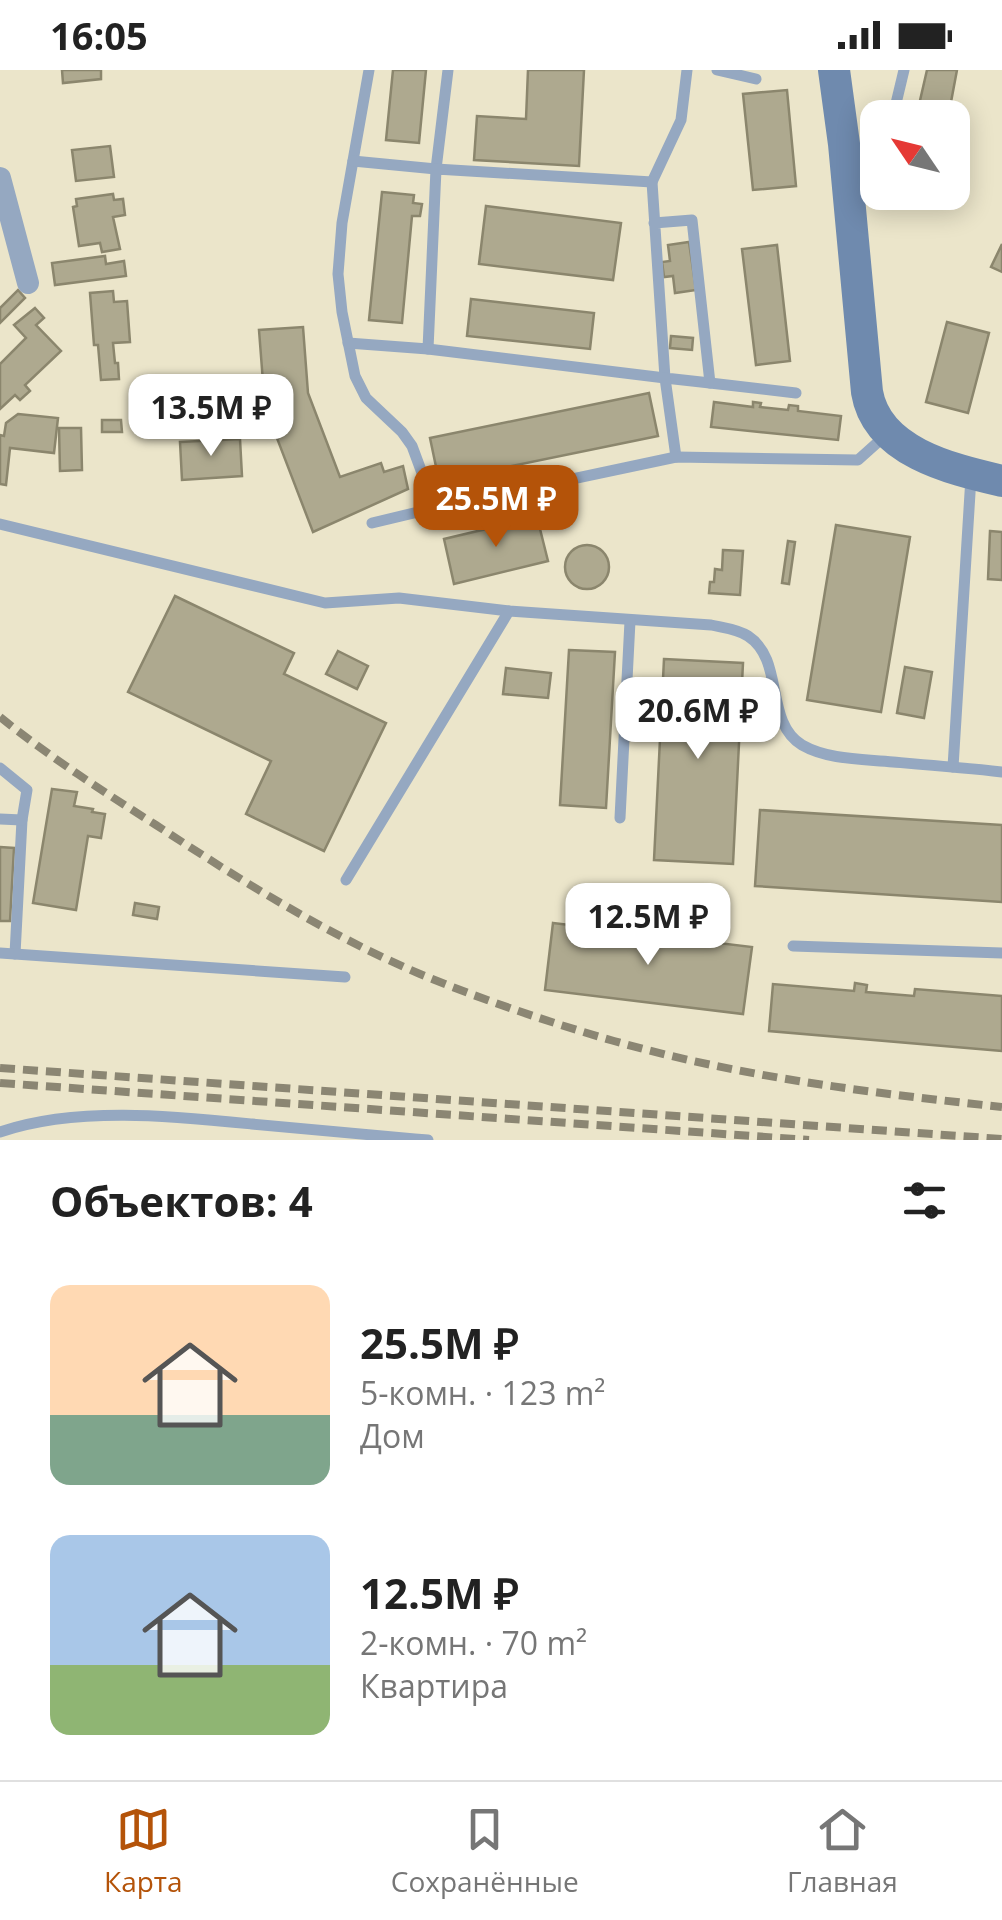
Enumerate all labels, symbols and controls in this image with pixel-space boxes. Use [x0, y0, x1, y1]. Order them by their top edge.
text: 16:05 [50, 9, 148, 61]
north arrow [860, 100, 970, 210]
map controls [860, 100, 970, 210]
pin: 13.5M ₽ [119, 374, 303, 459]
text: 13.5M ₽ [150, 385, 272, 428]
pin: 25.5M ₽ [404, 465, 588, 550]
text: 25.5M ₽ [435, 476, 557, 519]
pin: 20.6M ₽ [606, 677, 790, 762]
text: 20.6M ₽ [637, 688, 759, 731]
pin: 12.5M ₽ [556, 883, 740, 968]
text: 12.5M ₽ [587, 894, 709, 937]
text: Объектов: 4 [50, 1172, 313, 1229]
icon: filters [897, 1173, 952, 1228]
text: 25.5M ₽ [360, 1314, 519, 1371]
icon: home [130, 1325, 250, 1445]
text: 5-комн. · 123 m² [360, 1371, 605, 1414]
text: Дом [360, 1414, 425, 1457]
text: 12.5M ₽ [360, 1564, 519, 1621]
icon: home [130, 1575, 250, 1695]
text: 2-комн. · 70 m² [360, 1621, 587, 1664]
text: Квартира [360, 1664, 508, 1707]
tab: Карта [104, 1802, 183, 1900]
tab: Сохранённые [391, 1802, 579, 1900]
tab: Главная [787, 1802, 898, 1900]

